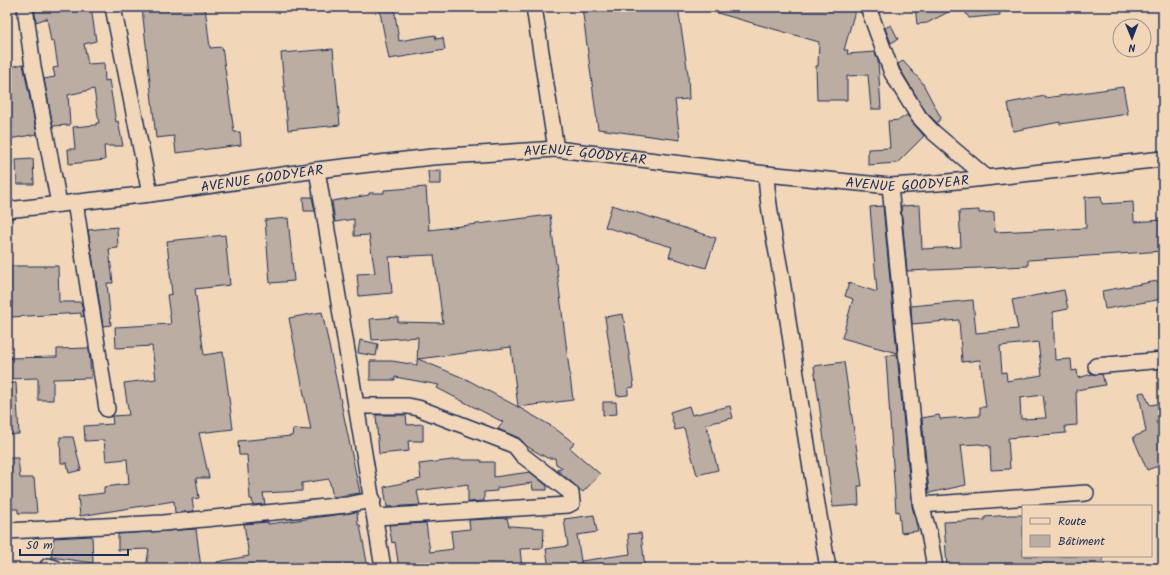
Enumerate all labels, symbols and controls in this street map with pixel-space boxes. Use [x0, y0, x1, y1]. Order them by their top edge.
north arrow [1112, 18, 1152, 58]
text: N [1128, 38, 1136, 56]
street label: AVENUE GOODYEAR [523, 139, 648, 172]
street label: AVENUE GOODYEAR [199, 159, 325, 199]
street label: AVENUE GOODYEAR [845, 170, 970, 198]
legend [1022, 505, 1152, 557]
text: Route [1058, 512, 1087, 531]
scale bar [20, 531, 128, 557]
text: Bâtiment [1058, 532, 1105, 551]
text: 50 m [26, 536, 53, 555]

